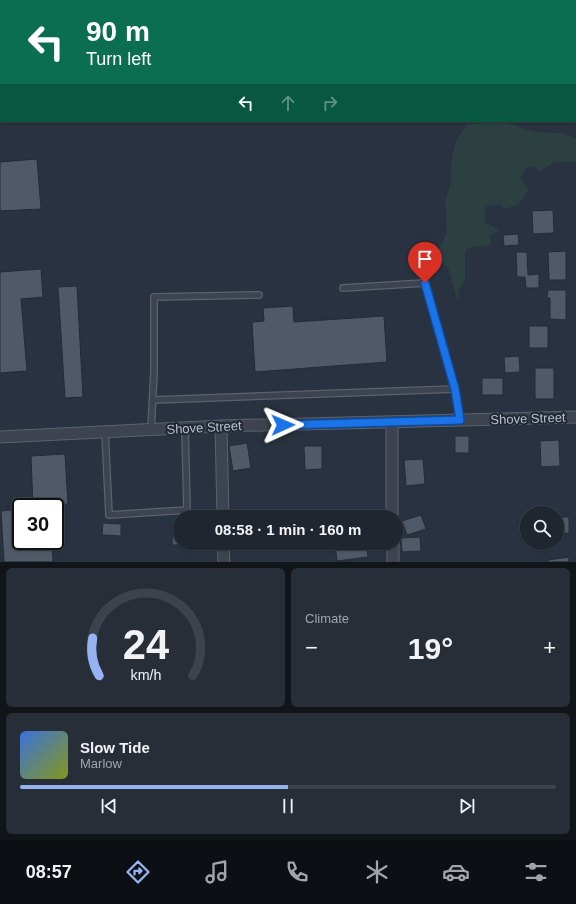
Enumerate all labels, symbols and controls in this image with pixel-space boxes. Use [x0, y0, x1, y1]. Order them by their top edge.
icon: left [20, 16, 72, 68]
text: 90 m [86, 16, 150, 47]
text: Turn left [86, 49, 151, 69]
icon: left [235, 92, 257, 114]
icon: ahead [277, 92, 299, 114]
icon: right [319, 92, 341, 114]
pin [408, 242, 442, 283]
icon: arrive [414, 248, 436, 270]
position arrow [262, 404, 304, 446]
street label: Shove Street [490, 410, 566, 427]
street label: Shove Street [166, 418, 242, 437]
speed limit sign: 30 [12, 498, 64, 550]
map controls [520, 506, 564, 550]
button: search [520, 506, 564, 550]
text: 08:58 · 1 min · 160 m [215, 521, 361, 538]
text: Climate [305, 611, 349, 626]
text: 24 [122, 620, 169, 667]
text: 19° [408, 632, 453, 665]
text: − [305, 635, 318, 660]
text: + [543, 635, 556, 660]
text: km/h [130, 666, 161, 682]
text: Slow Tide [80, 739, 150, 756]
text: Marlow [80, 756, 122, 771]
icon: previous [98, 795, 120, 817]
icon: pause [277, 795, 299, 817]
icon: next [456, 795, 478, 817]
icon: directions [124, 858, 152, 886]
icon: music [203, 858, 231, 886]
icon: phone [283, 858, 311, 886]
icon: climate [363, 858, 391, 886]
icon: car [442, 858, 470, 886]
icon: filters [522, 858, 550, 886]
text: 08:57 [26, 862, 72, 882]

